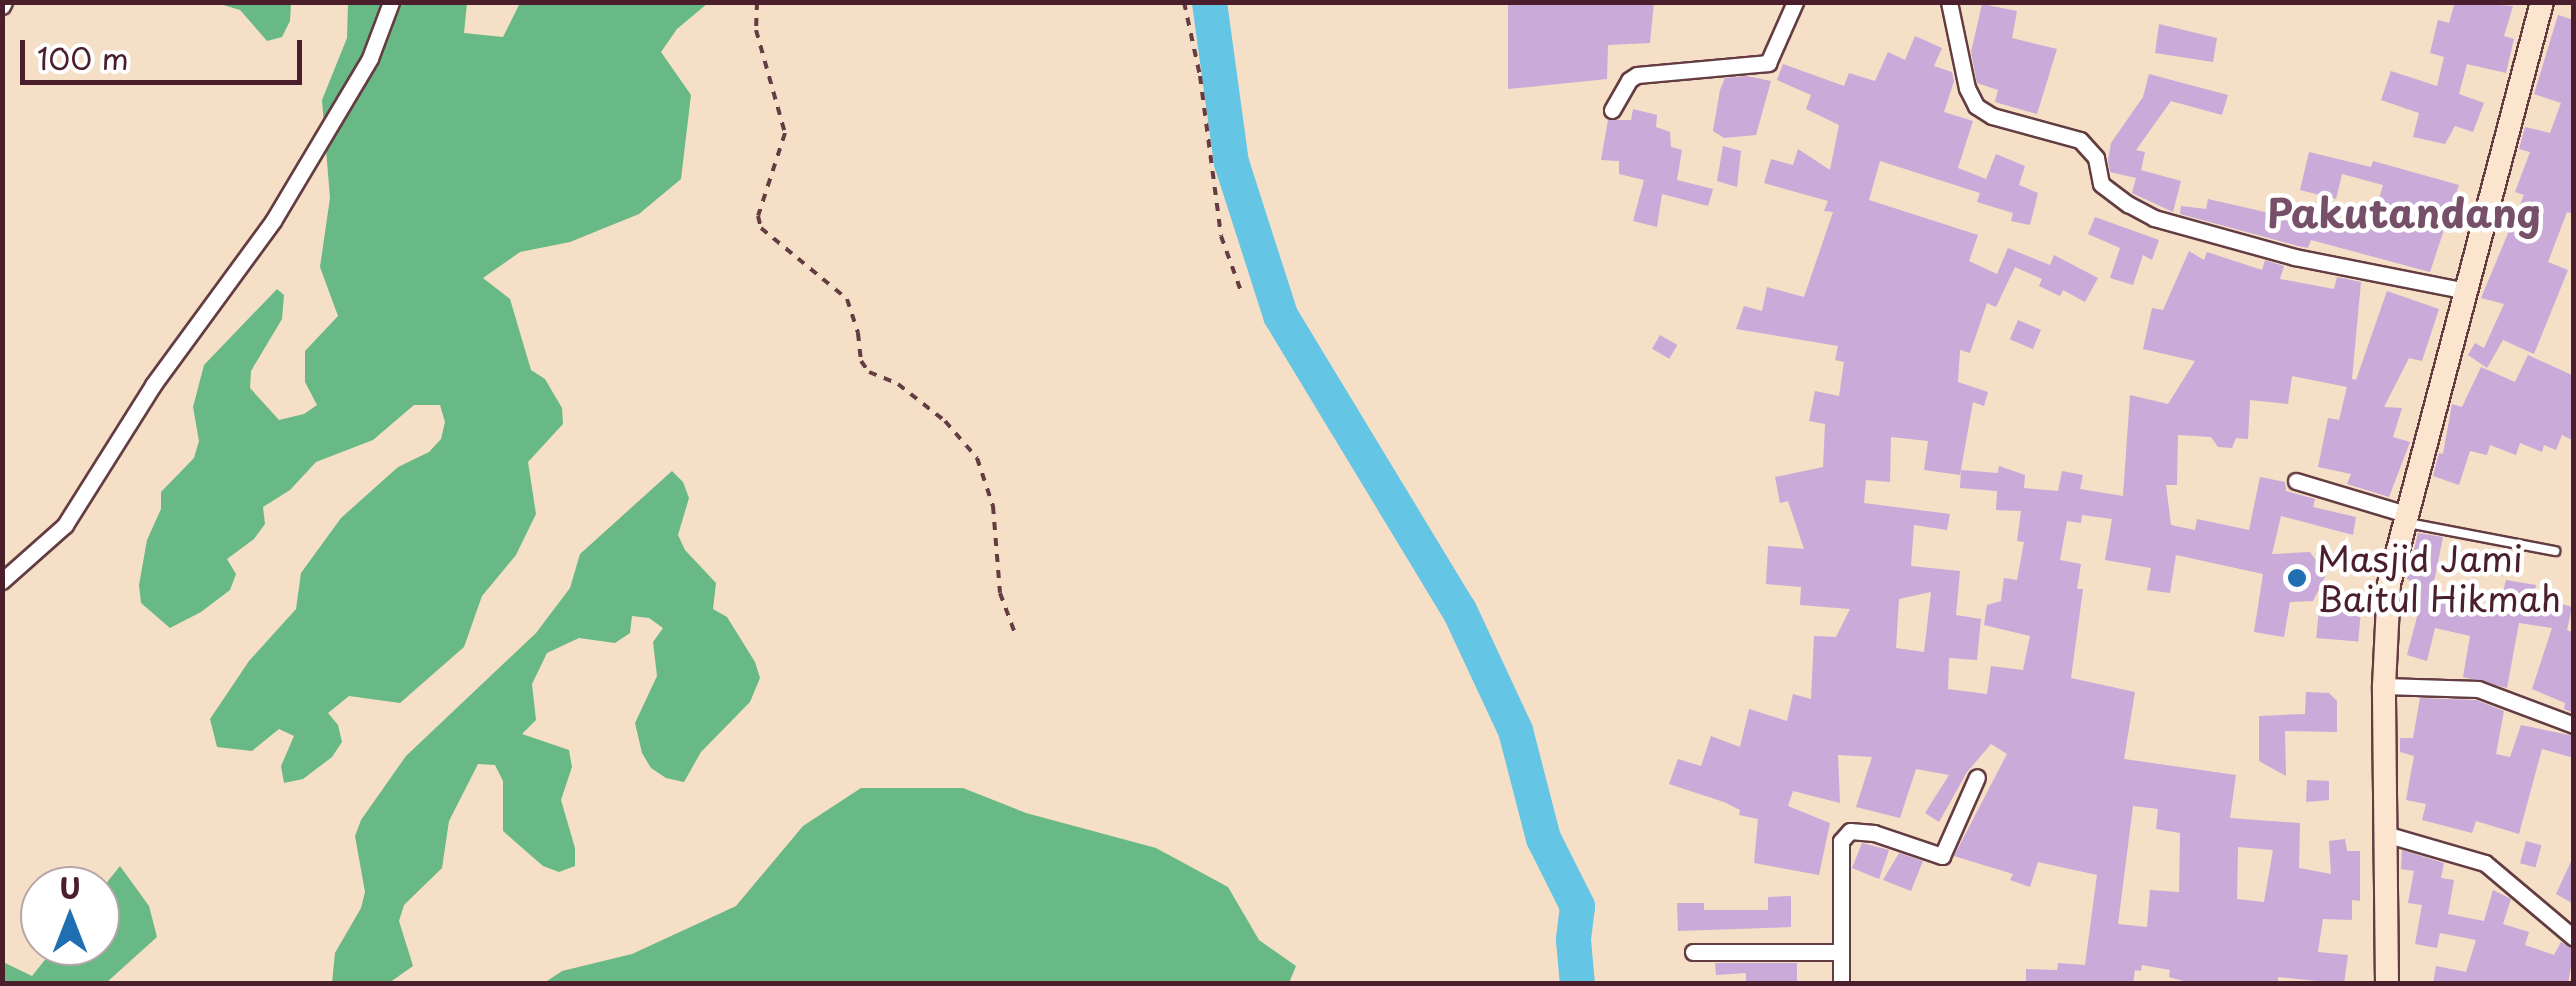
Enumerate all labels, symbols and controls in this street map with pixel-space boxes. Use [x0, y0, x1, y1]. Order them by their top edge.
scale bar [25, 20, 308, 82]
text: 100 m [37, 35, 129, 80]
district label: Pakutandang [2267, 188, 2541, 236]
place label: Masjid Jami Baitul Hikmah [2317, 537, 2560, 619]
marker: Masjid Jami Baitul Hikmah [2286, 567, 2308, 589]
north arrow [20, 866, 120, 966]
text: U [59, 866, 81, 909]

